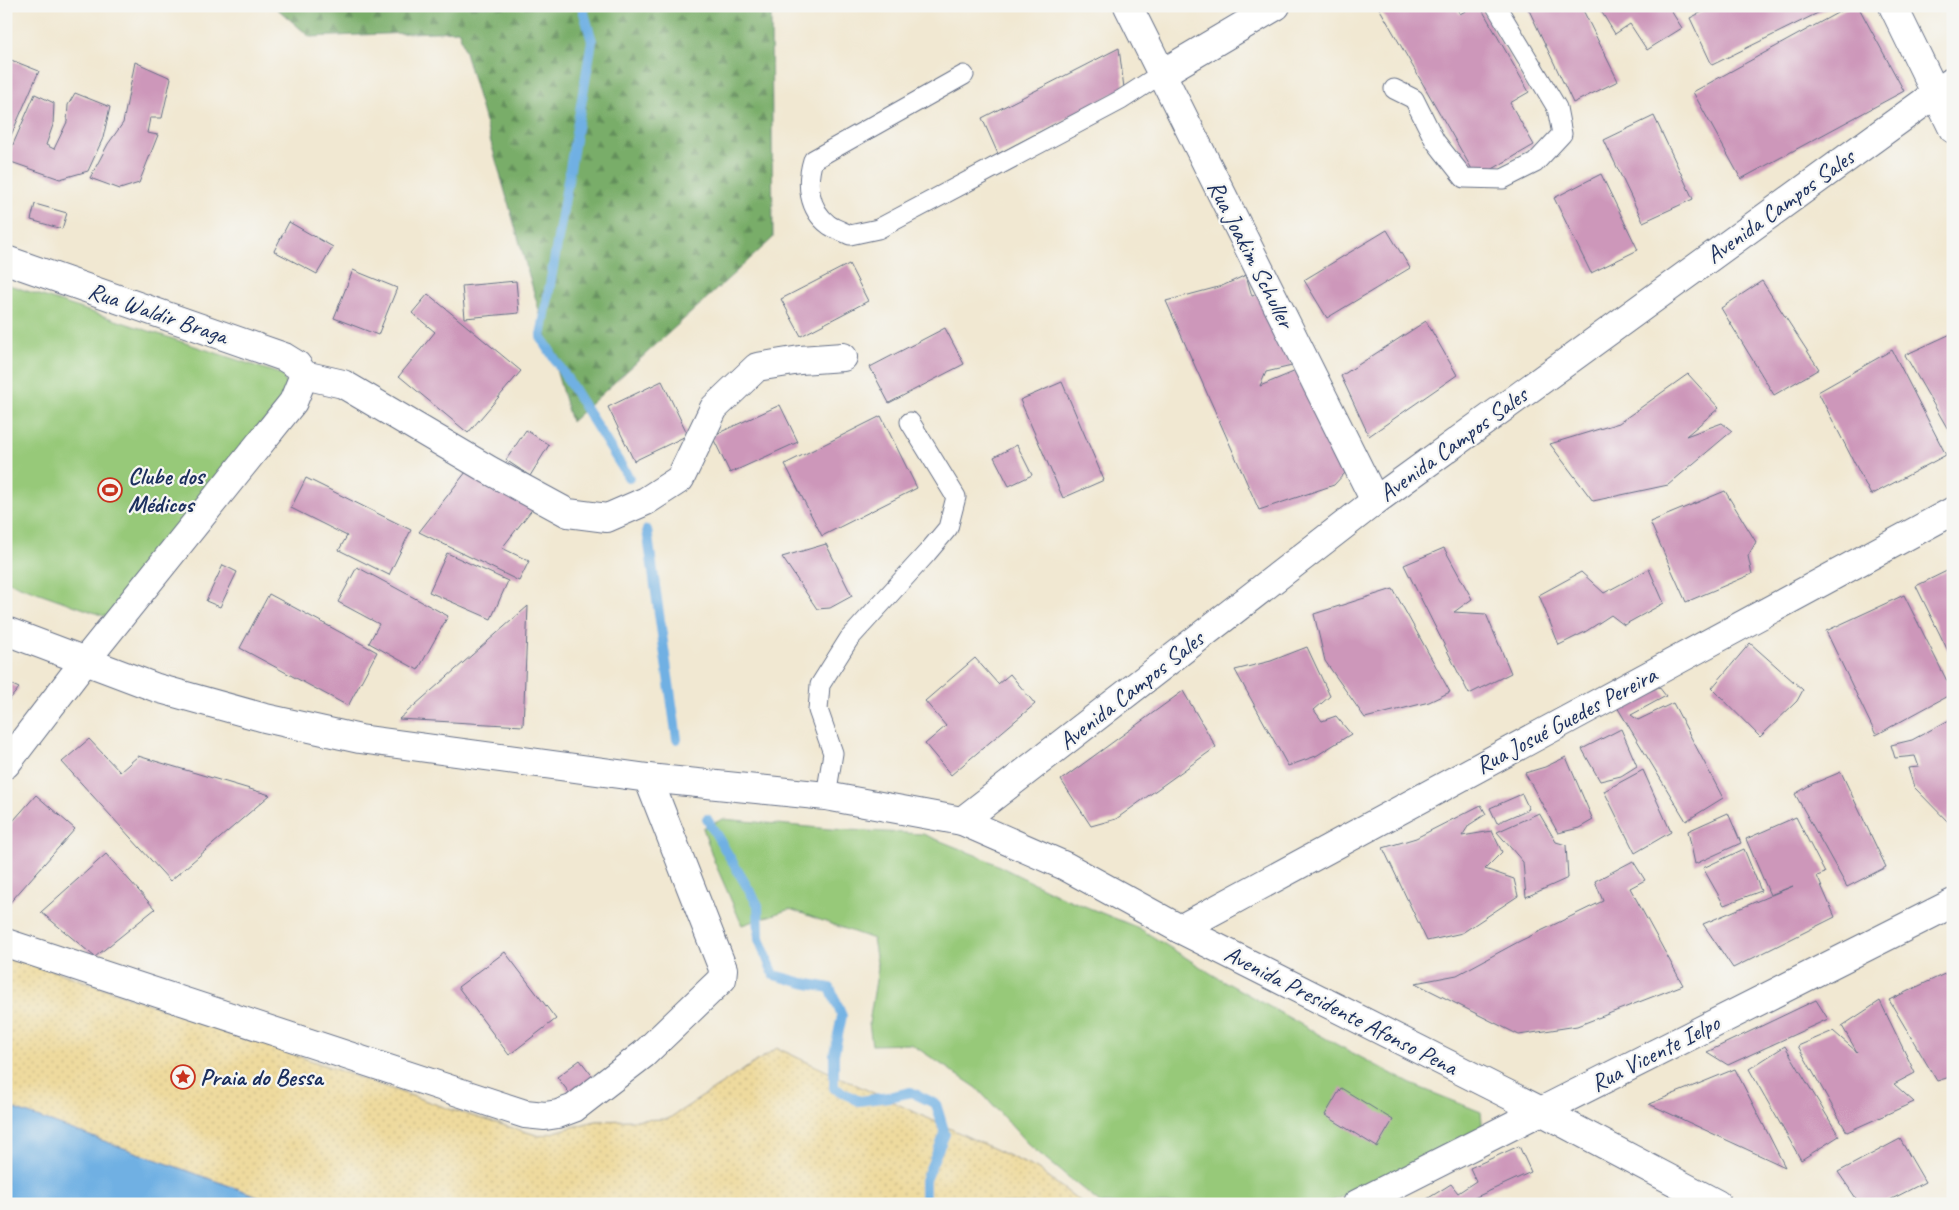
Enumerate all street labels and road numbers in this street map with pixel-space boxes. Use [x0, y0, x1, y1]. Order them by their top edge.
street label: Avenida Campos Sales [1700, 141, 1862, 270]
street label: Rua Joakim Schuller [1201, 175, 1302, 335]
street label: Rua Waldir Braga [84, 275, 234, 352]
street label: Avenida Campos Sales [1373, 379, 1535, 508]
street label: Avenida Campos Sales [1052, 623, 1211, 756]
street label: Rua Josué Guedes Pereira [1470, 659, 1663, 780]
street label: Avenida Presidente Afonso Pena [1219, 938, 1464, 1082]
street label: Rua Vicente Ielpo [1586, 1007, 1726, 1098]

